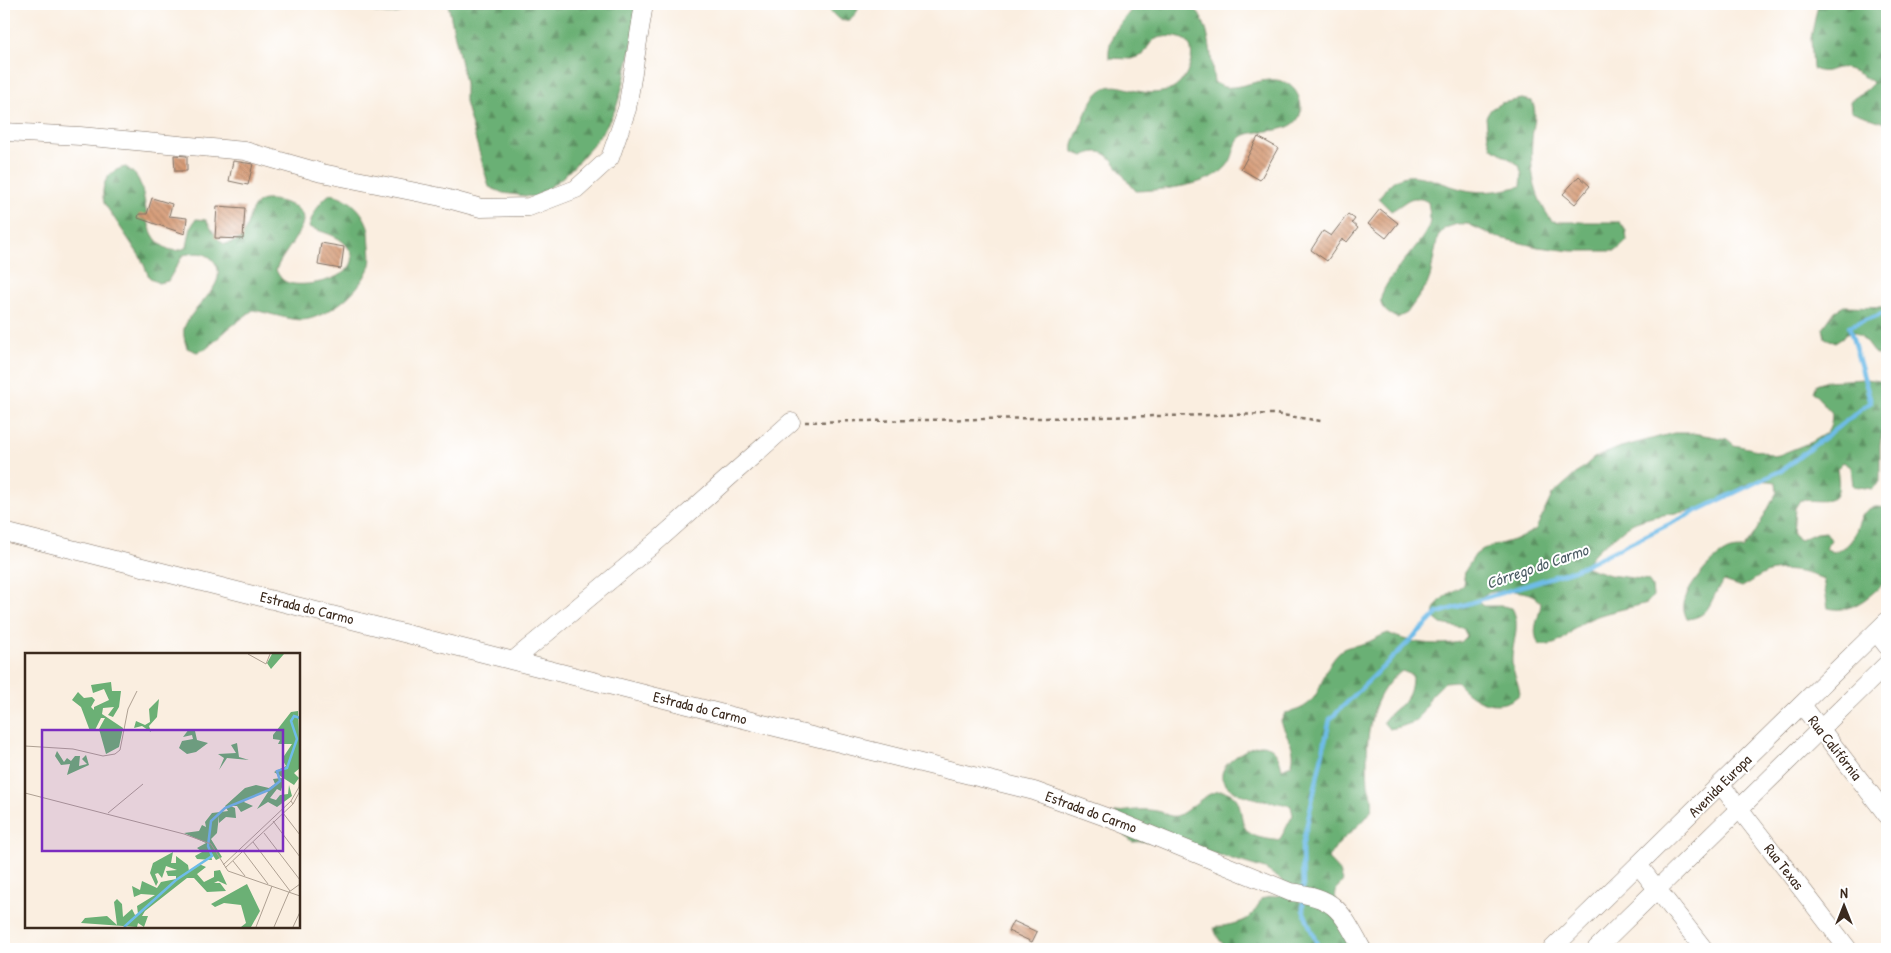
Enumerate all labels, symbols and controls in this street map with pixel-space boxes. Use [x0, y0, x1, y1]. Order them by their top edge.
water label: Córrego do Carmo [1483, 538, 1592, 594]
street label: Estrada do Carmo [258, 586, 356, 629]
inset map [25, 653, 300, 928]
street label: Estrada do Carmo [651, 686, 749, 729]
street label: Rua Califórnia [1803, 711, 1867, 785]
street label: Avenida Europa [1683, 749, 1756, 822]
street label: Estrada do Carmo [1043, 785, 1140, 838]
street label: Rua Texas [1760, 839, 1809, 894]
north arrow [1818, 880, 1868, 930]
text: N [1840, 883, 1848, 902]

